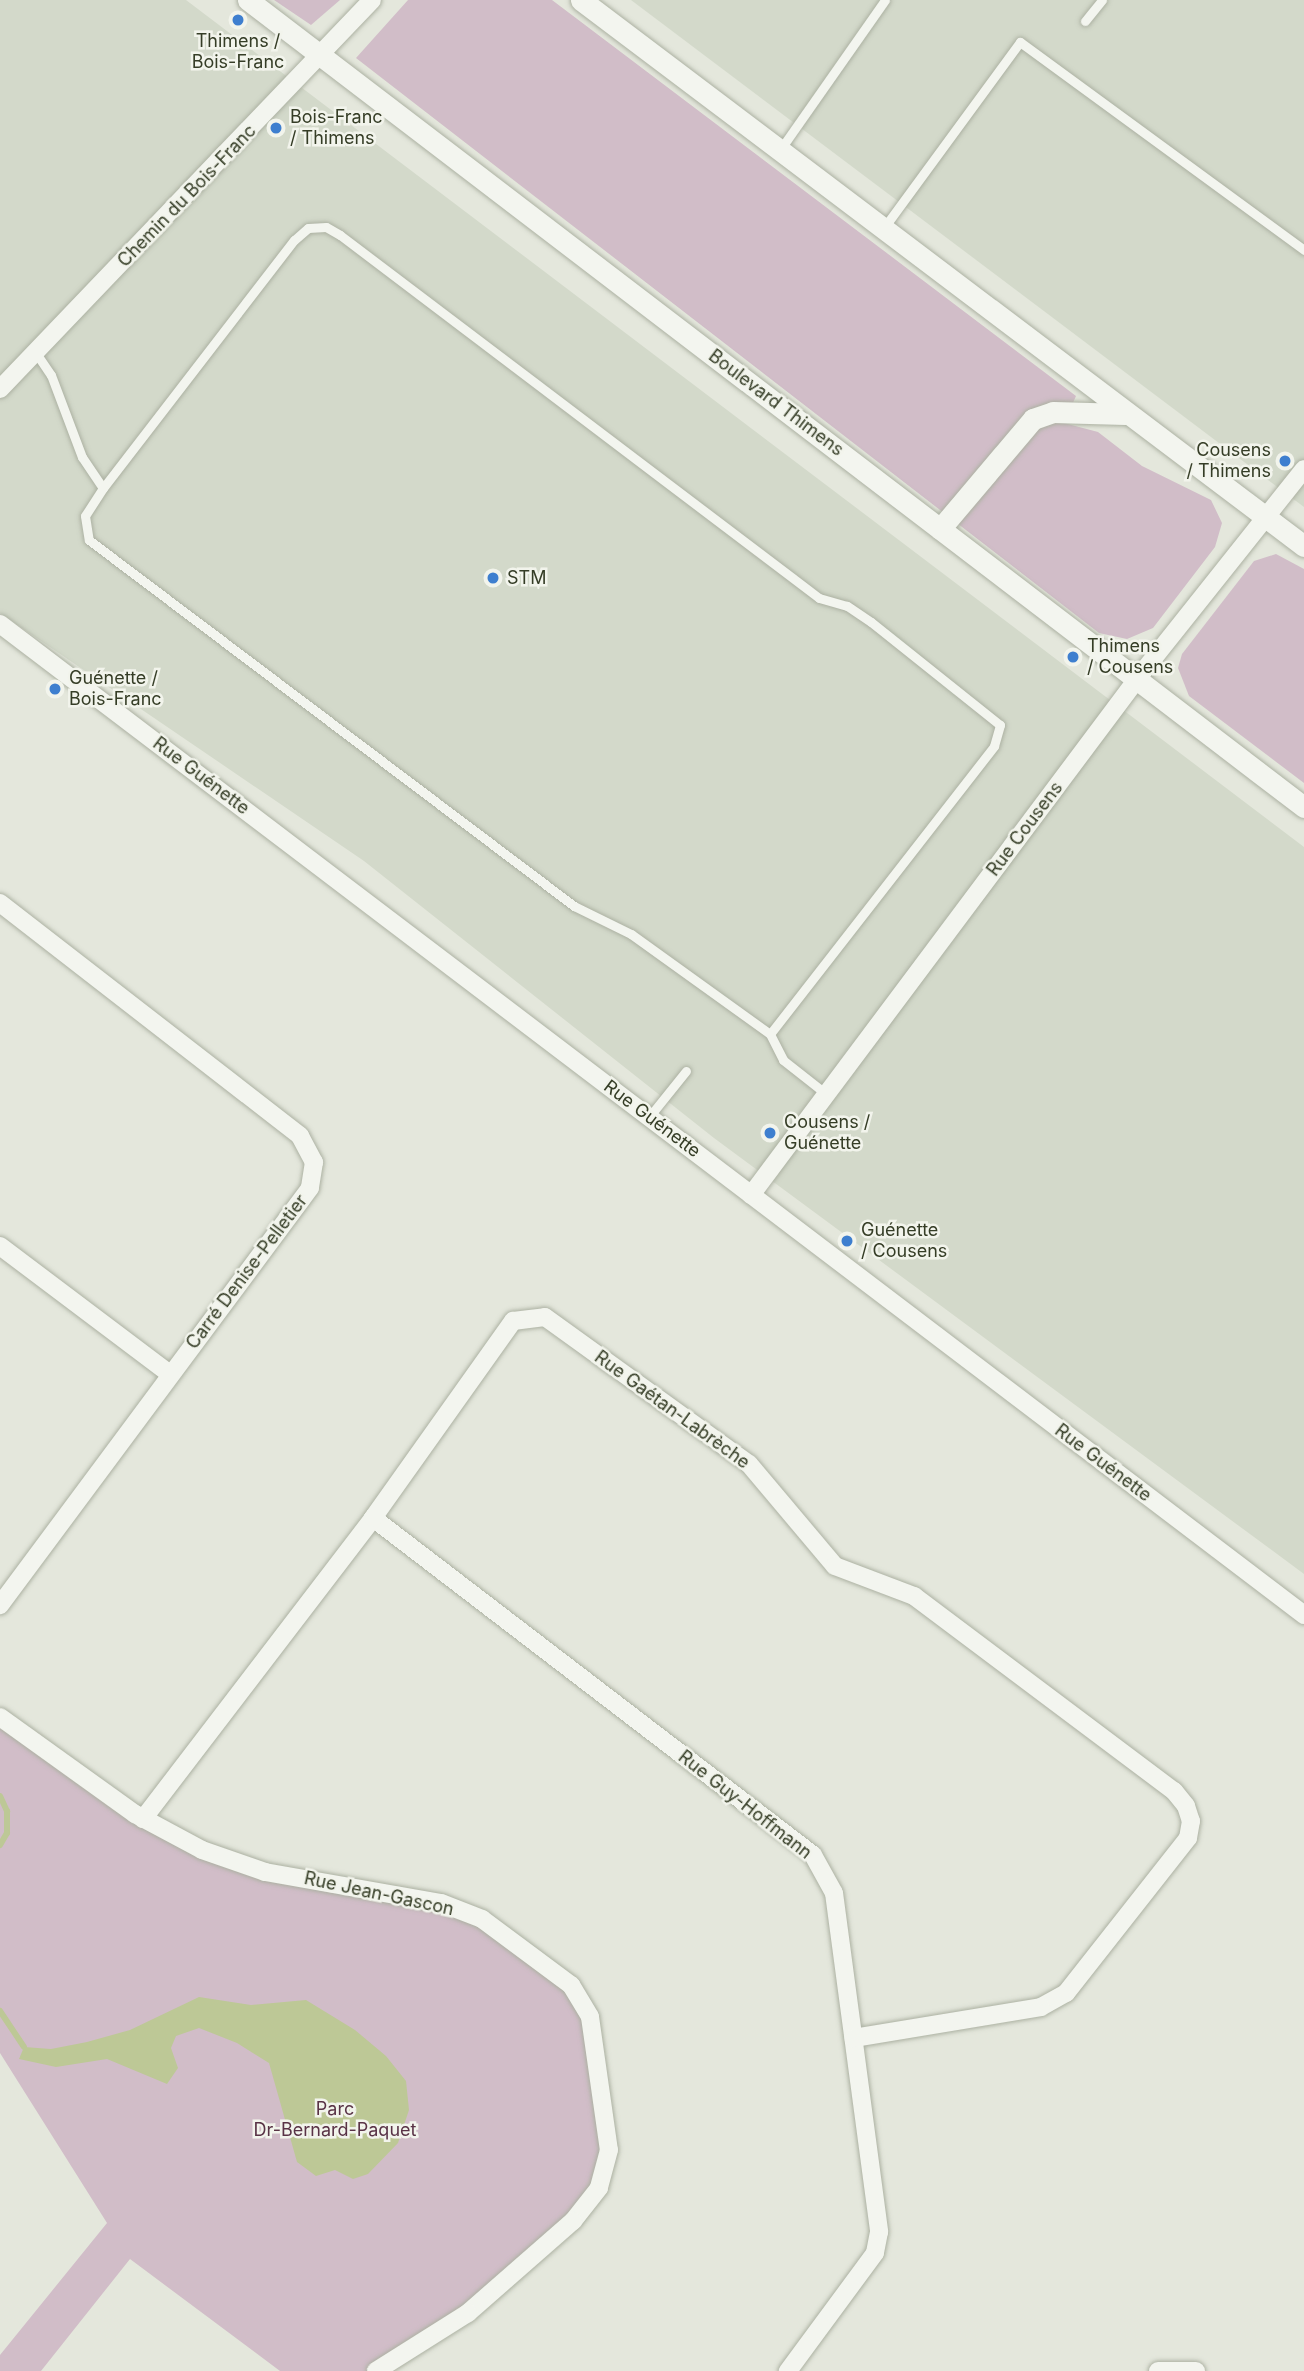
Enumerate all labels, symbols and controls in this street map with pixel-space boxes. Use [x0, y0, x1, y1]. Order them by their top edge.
marker: Thimens / Bois-Franc [230, 12, 246, 28]
place label: Thimens / Bois-Franc [192, 31, 284, 74]
place label: Bois-Franc / Thimens [290, 107, 383, 150]
street label: Chemin du Bois-Franc [113, 120, 261, 272]
marker: Bois-Franc / Thimens [268, 120, 284, 136]
street label: Boulevard Thimens [704, 345, 848, 461]
place label: Cousens / Thimens [1186, 440, 1271, 482]
marker: Cousens / Thimens [1277, 453, 1293, 469]
place label: STM [507, 567, 546, 589]
marker: STM [485, 570, 501, 586]
place label: Thimens / Cousens [1087, 636, 1173, 678]
marker: Thimens / Cousens [1065, 649, 1081, 665]
place label: Guénette / Bois-Franc [69, 668, 162, 710]
marker: Guénette / Bois-Franc [47, 681, 63, 697]
street label: Rue Guénette [149, 733, 253, 819]
street label: Rue Cousens [983, 778, 1067, 880]
street label: Rue Guénette [600, 1076, 704, 1162]
place label: Cousens / Guénette [784, 1112, 870, 1154]
marker: Cousens / Guénette [762, 1125, 778, 1141]
street label: Carré Denise-Pelletier [182, 1191, 312, 1353]
place label: Guénette / Cousens [861, 1220, 947, 1262]
marker: Guénette / Cousens [839, 1233, 855, 1249]
street label: Rue Gaétan-Labrèche [590, 1346, 754, 1474]
street label: Rue Guénette [1051, 1420, 1155, 1506]
street label: Rue Guy-Hoffmann [674, 1746, 816, 1864]
street label: Rue Jean-Gascon [302, 1868, 456, 1920]
park label: Parc Dr-Bernard-Paquet [254, 2099, 416, 2142]

